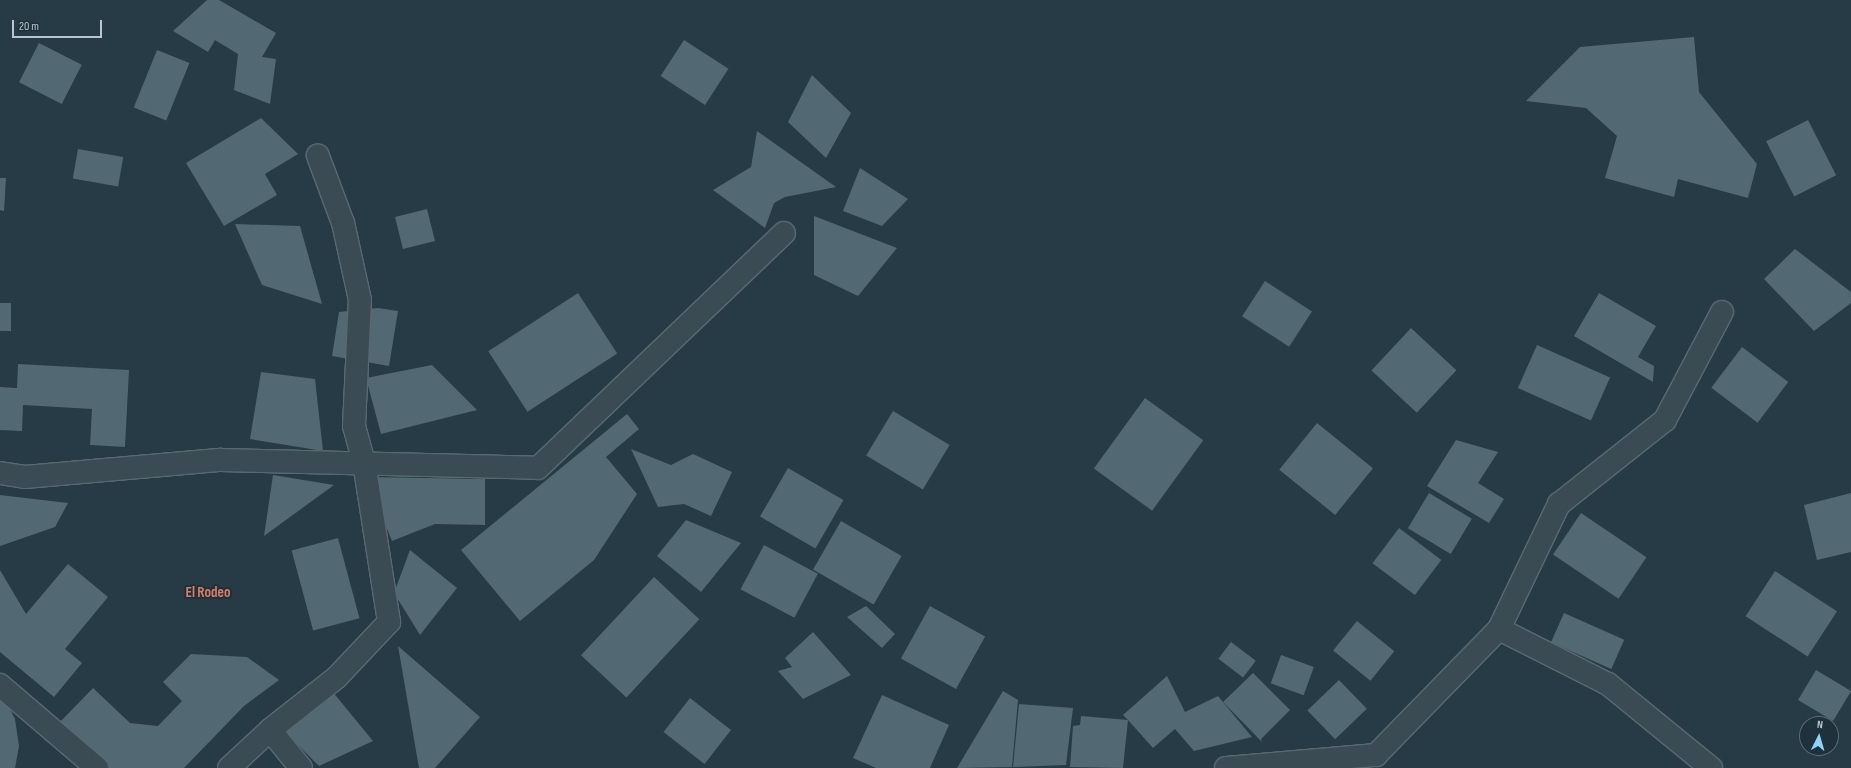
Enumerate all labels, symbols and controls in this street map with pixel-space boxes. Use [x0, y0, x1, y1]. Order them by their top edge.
scale bar [14, 12, 104, 38]
text: 20 m [19, 19, 39, 34]
district label: El Rodeo [185, 584, 231, 602]
north arrow [1799, 716, 1839, 756]
text: N [1817, 718, 1823, 731]

